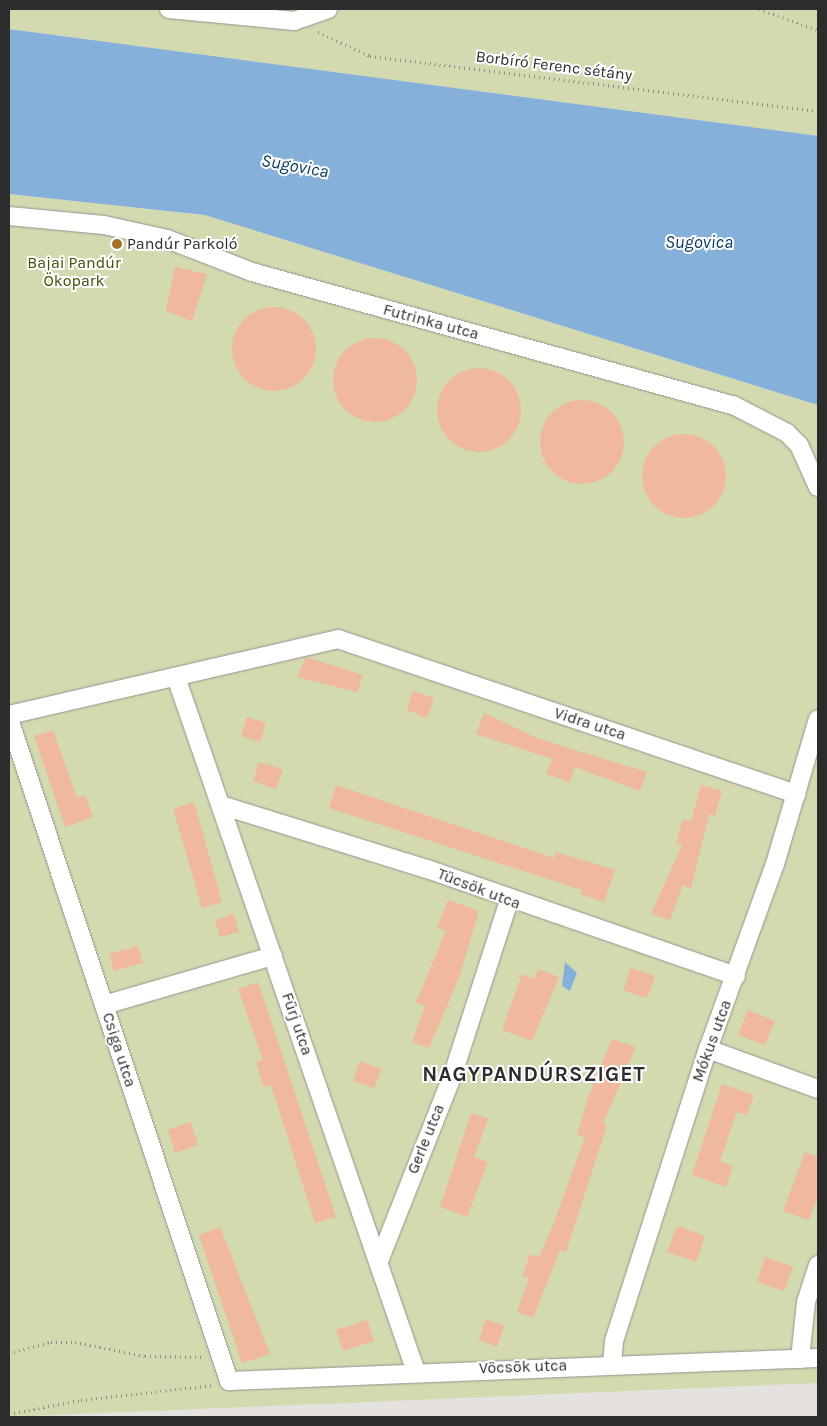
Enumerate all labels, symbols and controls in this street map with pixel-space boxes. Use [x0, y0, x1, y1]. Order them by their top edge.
street label: Borbíró Ferenc sétány [475, 47, 633, 85]
water label: Sugovica [260, 149, 330, 183]
water label: Sugovica [665, 231, 733, 253]
place label: Pandúr Parkoló [127, 234, 238, 254]
marker: Pandúr Parkoló [111, 238, 123, 250]
park label: Bajai Pandúr Ökopark [27, 253, 121, 291]
street label: Futrinka utca [381, 300, 481, 344]
street label: Vidra utca [552, 703, 628, 745]
street label: Tücsök utca [435, 864, 523, 914]
street label: Fürj utca [277, 990, 317, 1058]
street label: Mókus utca [688, 997, 736, 1085]
street label: Csiga utca [98, 1010, 140, 1090]
district label: NAGYPANDÚRSZIGET [420, 1061, 648, 1087]
street label: Gerle utca [403, 1101, 449, 1177]
street label: Vöcsök utca [479, 1356, 567, 1378]

